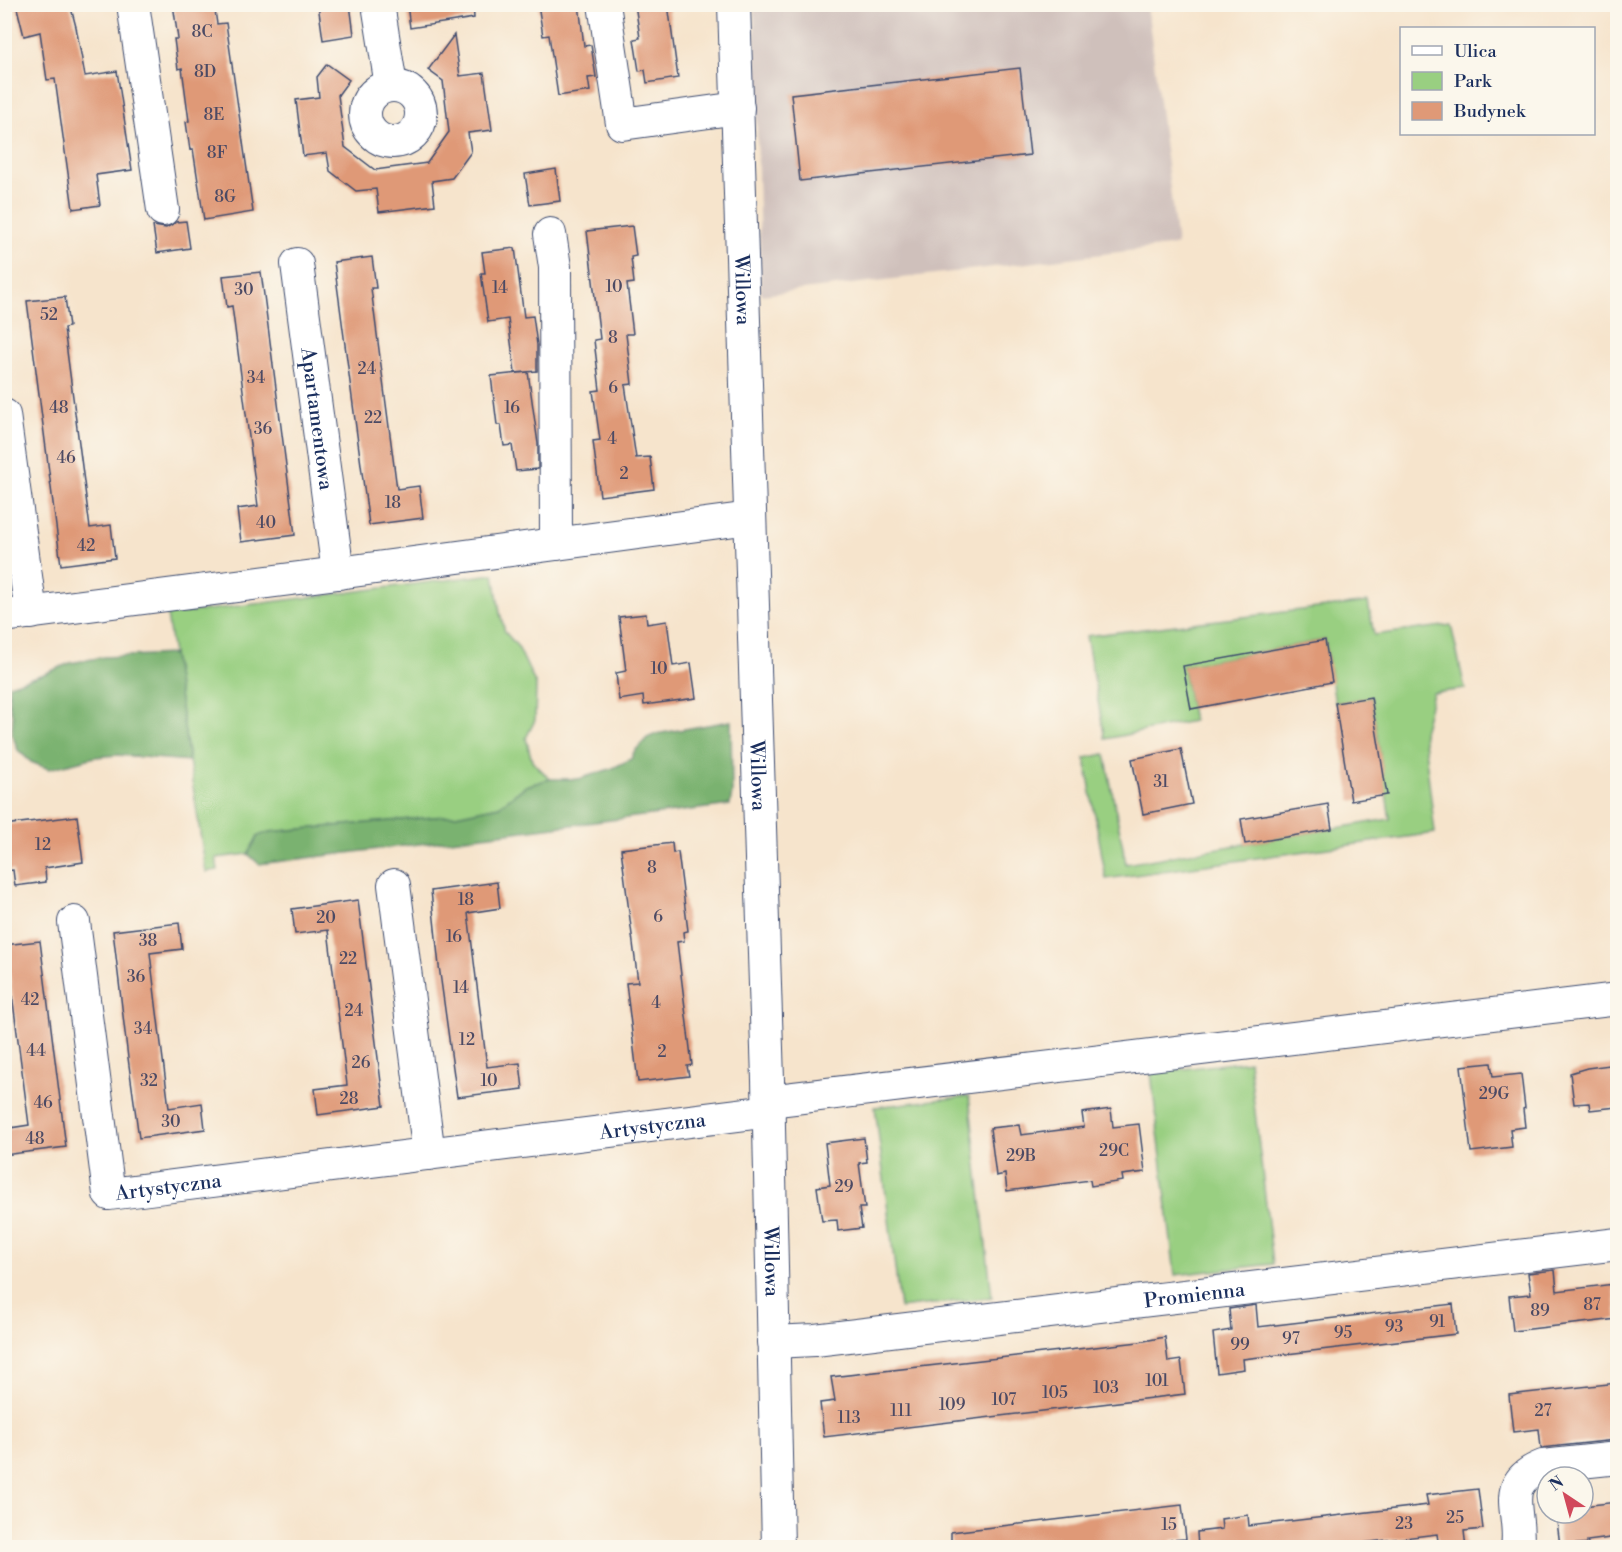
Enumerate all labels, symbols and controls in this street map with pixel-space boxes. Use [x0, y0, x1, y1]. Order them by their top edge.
house number: 8C [192, 22, 212, 42]
legend [1400, 27, 1595, 135]
text: Ulica [1454, 40, 1498, 63]
house number: 8D [194, 62, 216, 82]
text: Park [1454, 70, 1493, 93]
text: Budynek [1453, 100, 1527, 123]
house number: 8E [204, 105, 224, 125]
house number: 8F [207, 143, 227, 163]
house number: 8G [214, 187, 236, 207]
street label: Willowa [728, 253, 755, 327]
house number: 10 [606, 277, 623, 297]
house number: 14 [492, 278, 508, 298]
house number: 30 [234, 280, 254, 300]
house number: 52 [40, 305, 58, 325]
house number: 8 [608, 328, 618, 348]
street label: Apartamentowa [294, 345, 338, 492]
house number: 24 [358, 359, 377, 379]
house number: 34 [247, 368, 266, 388]
house number: 6 [608, 378, 618, 398]
house number: 48 [49, 398, 69, 418]
house number: 16 [504, 398, 520, 418]
house number: 22 [364, 408, 382, 428]
house number: 36 [254, 419, 273, 439]
house number: 4 [607, 429, 617, 449]
house number: 46 [56, 448, 76, 468]
house number: 2 [619, 464, 629, 484]
house number: 18 [385, 493, 401, 513]
house number: 40 [256, 513, 276, 533]
house number: 42 [77, 536, 95, 556]
house number: 10 [651, 659, 668, 679]
street label: Willowa [743, 739, 771, 812]
house number: 31 [1153, 772, 1169, 792]
house number: 12 [35, 835, 51, 855]
house number: 8 [647, 858, 657, 878]
house number: 18 [458, 890, 474, 910]
house number: 6 [653, 907, 663, 927]
house number: 20 [316, 908, 336, 928]
house number: 16 [446, 927, 462, 947]
house number: 38 [139, 931, 158, 951]
house number: 22 [339, 949, 357, 969]
house number: 36 [127, 967, 146, 987]
house number: 14 [453, 978, 469, 998]
house number: 42 [21, 990, 39, 1010]
house number: 4 [651, 993, 661, 1013]
house number: 24 [345, 1001, 364, 1021]
house number: 34 [134, 1019, 153, 1039]
house number: 12 [459, 1030, 475, 1050]
house number: 44 [26, 1041, 46, 1061]
house number: 2 [657, 1042, 667, 1062]
house number: 26 [352, 1053, 371, 1073]
house number: 32 [140, 1071, 158, 1091]
house number: 10 [481, 1071, 498, 1091]
house number: 29G [1479, 1084, 1510, 1104]
house number: 28 [340, 1089, 359, 1109]
house number: 46 [33, 1093, 53, 1113]
street label: Artystyczna [597, 1108, 708, 1146]
house number: 30 [161, 1112, 181, 1132]
house number: 48 [25, 1129, 45, 1149]
house number: 29C [1099, 1141, 1129, 1161]
house number: 29B [1006, 1146, 1036, 1166]
street label: Artystyczna [113, 1169, 224, 1207]
house number: 29 [835, 1177, 854, 1197]
street label: Willowa [757, 1225, 784, 1298]
street label: Promienna [1143, 1278, 1247, 1315]
house number: 87 [1583, 1295, 1601, 1315]
house number: 89 [1530, 1301, 1550, 1321]
house number: 91 [1429, 1312, 1445, 1332]
house number: 93 [1385, 1317, 1403, 1337]
house number: 95 [1334, 1323, 1352, 1343]
house number: 97 [1282, 1329, 1300, 1349]
house number: 99 [1230, 1335, 1250, 1355]
house number: 101 [1145, 1371, 1169, 1391]
house number: 103 [1093, 1378, 1119, 1398]
house number: 105 [1042, 1383, 1068, 1403]
house number: 107 [992, 1390, 1016, 1410]
house number: 109 [939, 1395, 966, 1415]
house number: 111 [890, 1401, 912, 1421]
house number: 27 [1534, 1401, 1552, 1421]
house number: 113 [837, 1408, 861, 1428]
north arrow [1535, 1465, 1595, 1525]
text: N [1546, 1472, 1568, 1495]
house number: 25 [1446, 1508, 1464, 1528]
house number: 23 [1395, 1514, 1413, 1534]
house number: 15 [1161, 1515, 1177, 1535]

